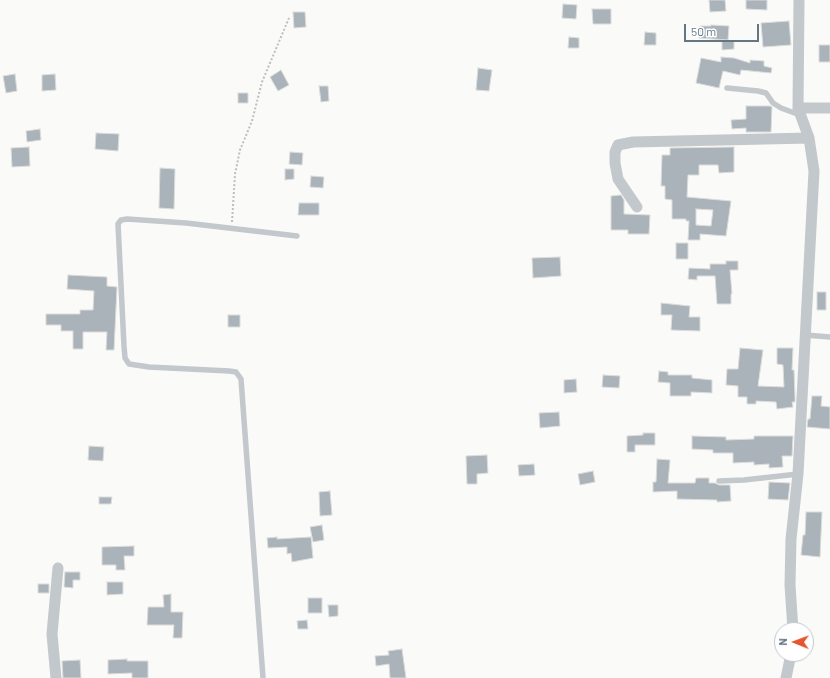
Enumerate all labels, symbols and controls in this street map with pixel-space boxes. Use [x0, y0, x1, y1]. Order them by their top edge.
scale bar [686, 16, 761, 42]
text: 50 m [691, 24, 716, 38]
north arrow [774, 622, 814, 662]
text: N [776, 638, 789, 646]

